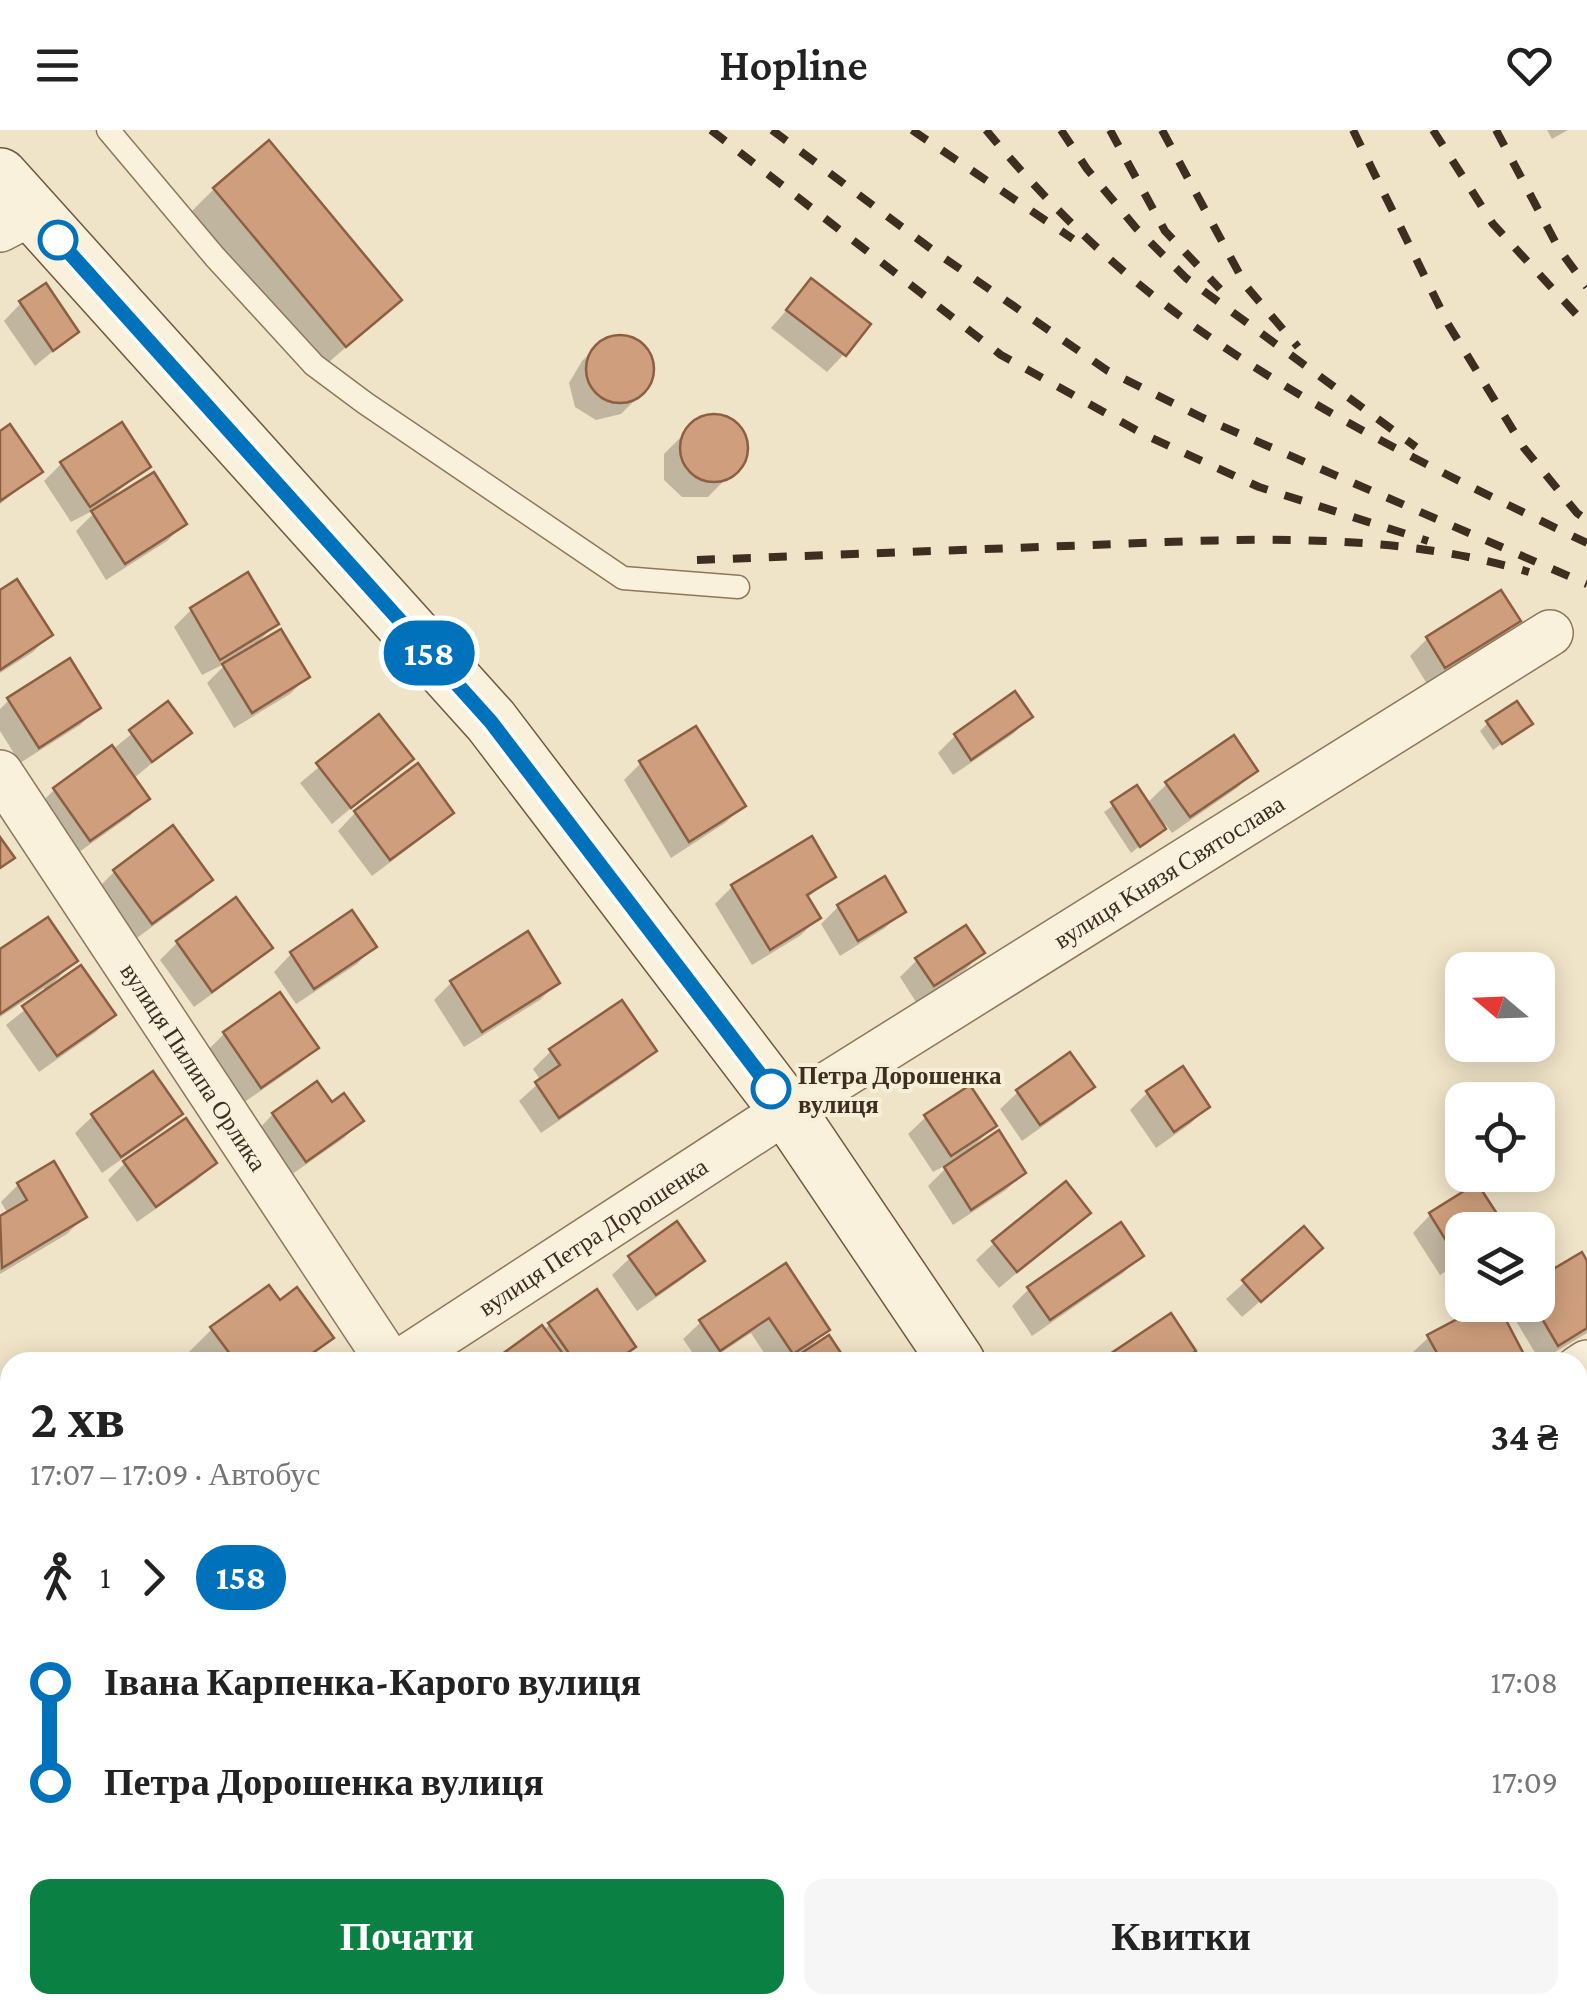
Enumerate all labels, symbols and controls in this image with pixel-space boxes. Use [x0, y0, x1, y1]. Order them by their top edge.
icon: menu [30, 38, 85, 93]
icon: heart [1502, 38, 1557, 93]
text: Hopline [719, 40, 868, 90]
unlabelled marker [39, 221, 77, 259]
line badge: 158 [372, 620, 486, 686]
text: 158 [404, 634, 454, 673]
street label: вулиця Князя Святослава [1049, 790, 1289, 954]
north arrow [1445, 952, 1555, 1062]
map controls [1445, 952, 1555, 1322]
street label: вулиця Пилипа Орлика [115, 958, 272, 1176]
place label: Петра Дорошенка вулиця [798, 1062, 1002, 1118]
marker: Петра Дорошенка вулиця [752, 1070, 790, 1108]
button: locate [1445, 1082, 1555, 1192]
street label: вулиця Петра Дорошенка [473, 1153, 713, 1321]
button: layers [1445, 1212, 1555, 1322]
text: 2 хв [30, 1388, 125, 1449]
text: 34 ₴ [1491, 1416, 1558, 1458]
text: 17:07 – 17:09 · Автобус [30, 1456, 320, 1492]
icon: walk [30, 1550, 85, 1605]
icon: forward [126, 1550, 181, 1605]
text: 158 [216, 1558, 266, 1597]
text: 1 [100, 1559, 111, 1595]
text: Івана Карпенка-Карого вулиця [104, 1661, 641, 1703]
text: 17:08 [1490, 1664, 1558, 1700]
text: Петра Дорошенка вулиця [104, 1761, 544, 1803]
text: 17:09 [1491, 1764, 1558, 1800]
button: Почати [30, 1879, 784, 1994]
button: Квитки [804, 1879, 1558, 1994]

